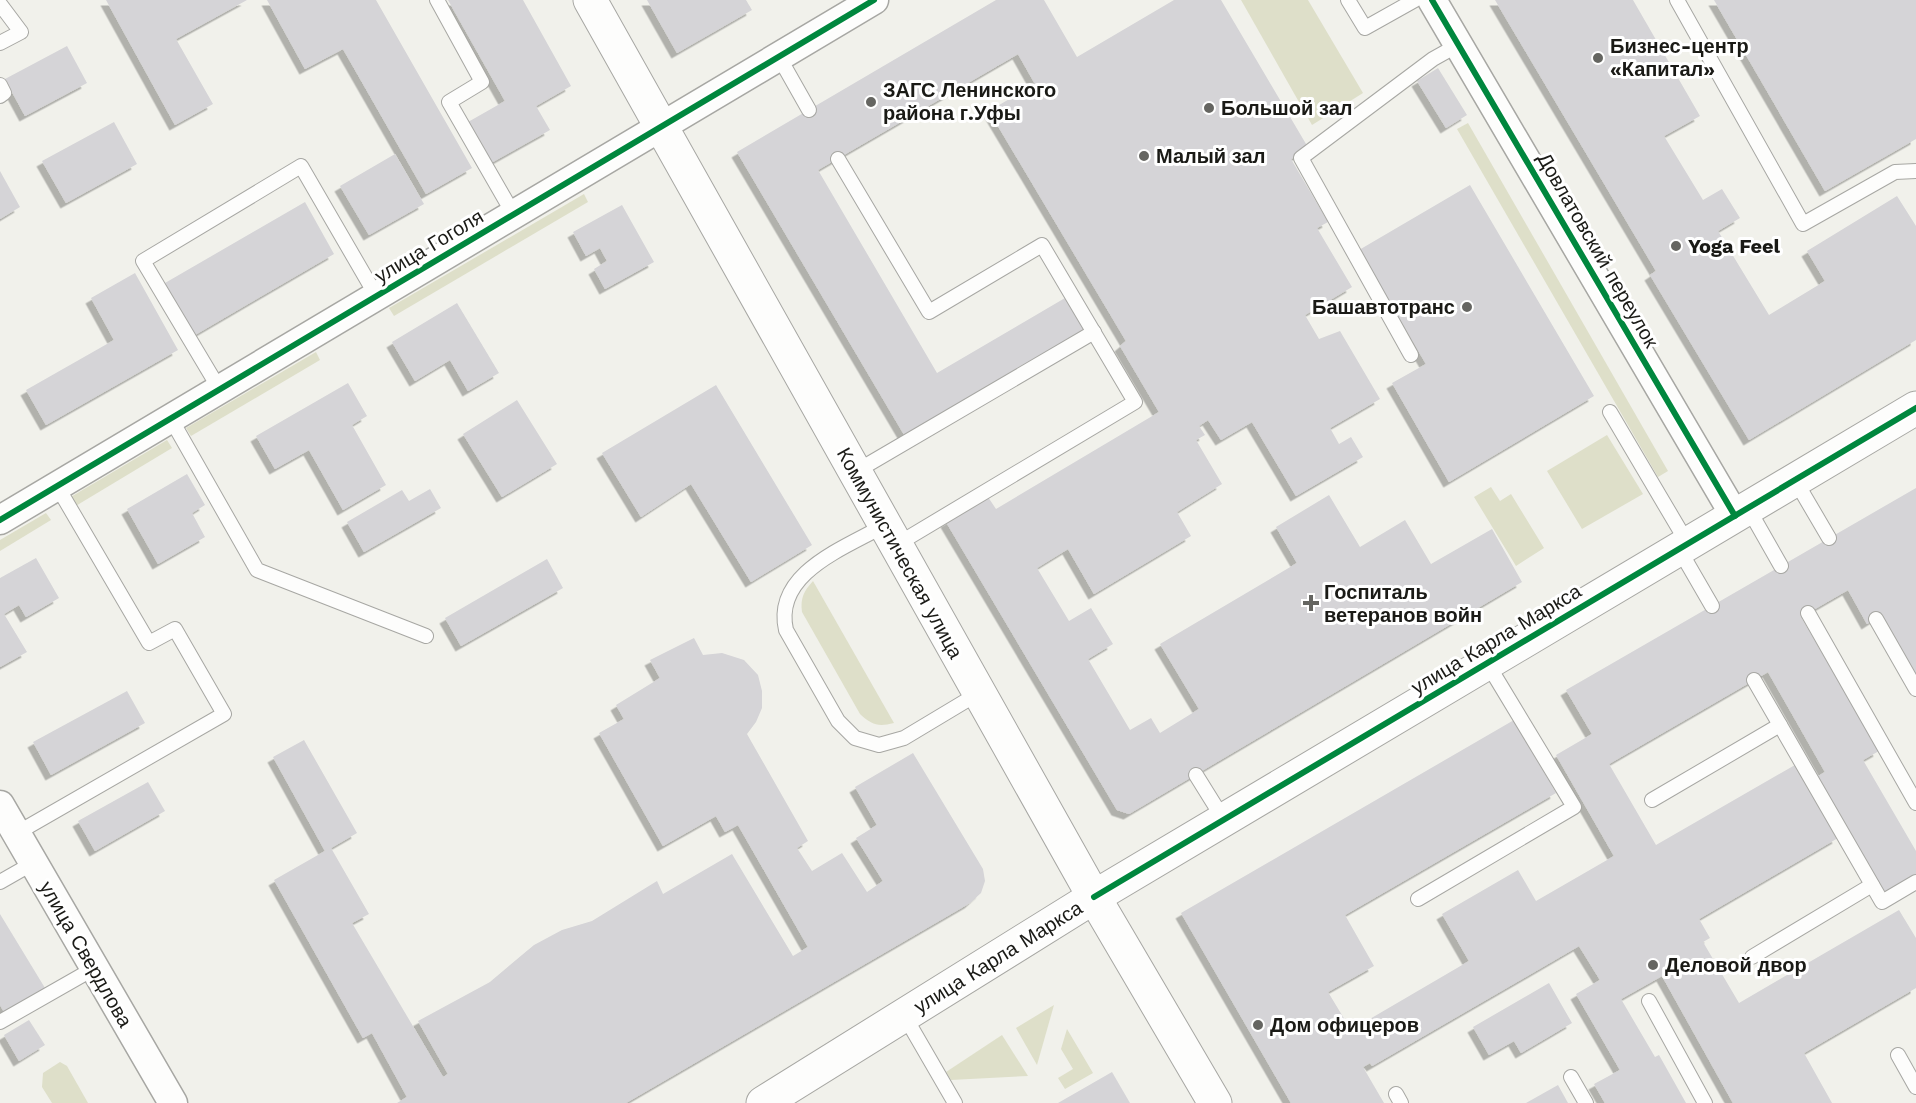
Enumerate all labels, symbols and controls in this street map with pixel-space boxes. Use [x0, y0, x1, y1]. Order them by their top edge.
place label: Бизнес-центр «Капитал» [1610, 34, 1749, 81]
marker: Бизнес-центр «Капитал» [1591, 51, 1605, 65]
place label: ЗАГС Ленинского района г.Уфы [883, 78, 1056, 125]
marker: ЗАГС Ленинского района г.Уфы [864, 95, 878, 109]
place label: Большой зал [1221, 96, 1353, 120]
marker: Большой зал [1202, 101, 1216, 115]
place label: Малый зал [1156, 144, 1265, 168]
street label: Довлатовский переулок [1532, 148, 1664, 352]
marker: Малый зал [1137, 149, 1151, 163]
street label: улица Гоголя [370, 204, 488, 288]
place label: Yoga Feel [1688, 234, 1781, 258]
marker: Yoga Feel [1669, 239, 1683, 253]
place label: Башавтотранс [1312, 295, 1455, 319]
marker: Башавтотранс [1460, 300, 1474, 314]
street label: Коммунистическая улица [832, 443, 968, 663]
street label: улица Карла Маркса [1407, 578, 1586, 699]
place label: Госпиталь ветеранов войн [1324, 580, 1482, 627]
marker: Госпиталь ветеранов войн [1302, 594, 1320, 612]
street label: улица Свердлова [34, 877, 138, 1032]
street label: улица Карла Маркса [909, 895, 1087, 1019]
place label: Деловой двор [1665, 953, 1807, 977]
marker: Деловой двор [1646, 958, 1660, 972]
place label: Дом офицеров [1270, 1013, 1419, 1037]
marker: Дом офицеров [1251, 1018, 1265, 1032]

